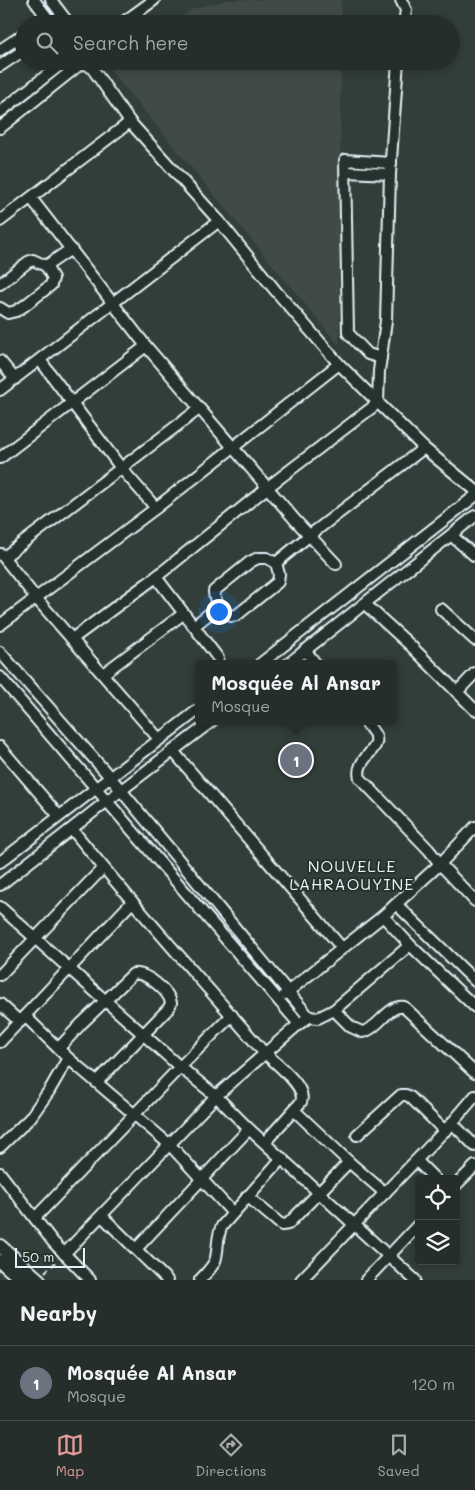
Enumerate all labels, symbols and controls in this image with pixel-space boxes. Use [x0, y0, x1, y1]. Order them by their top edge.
search box [15, 15, 460, 70]
icon: search [33, 29, 61, 57]
text: Search here [73, 30, 189, 55]
your location [206, 599, 232, 625]
popup [195, 660, 397, 725]
text: Mosquée Al Ansar [211, 670, 381, 695]
text: Mosque [211, 695, 270, 716]
pin: 1 [280, 741, 312, 779]
district label: NOUVELLE LAHRAOUYINE [289, 855, 415, 894]
map controls [415, 1175, 460, 1265]
button: locate [415, 1175, 460, 1220]
button: layers [415, 1220, 460, 1265]
scale bar [15, 1245, 85, 1268]
text: 50 m [22, 1247, 54, 1266]
text: Nearby [20, 1299, 97, 1326]
text: Mosquée Al Ansar [67, 1360, 237, 1385]
text: 1 [32, 1373, 40, 1394]
text: 120 m [411, 1373, 455, 1394]
text: Mosque [67, 1385, 126, 1406]
tab: Map [56, 1431, 84, 1480]
tab: Directions [195, 1431, 267, 1480]
tab: Saved [378, 1431, 419, 1480]

